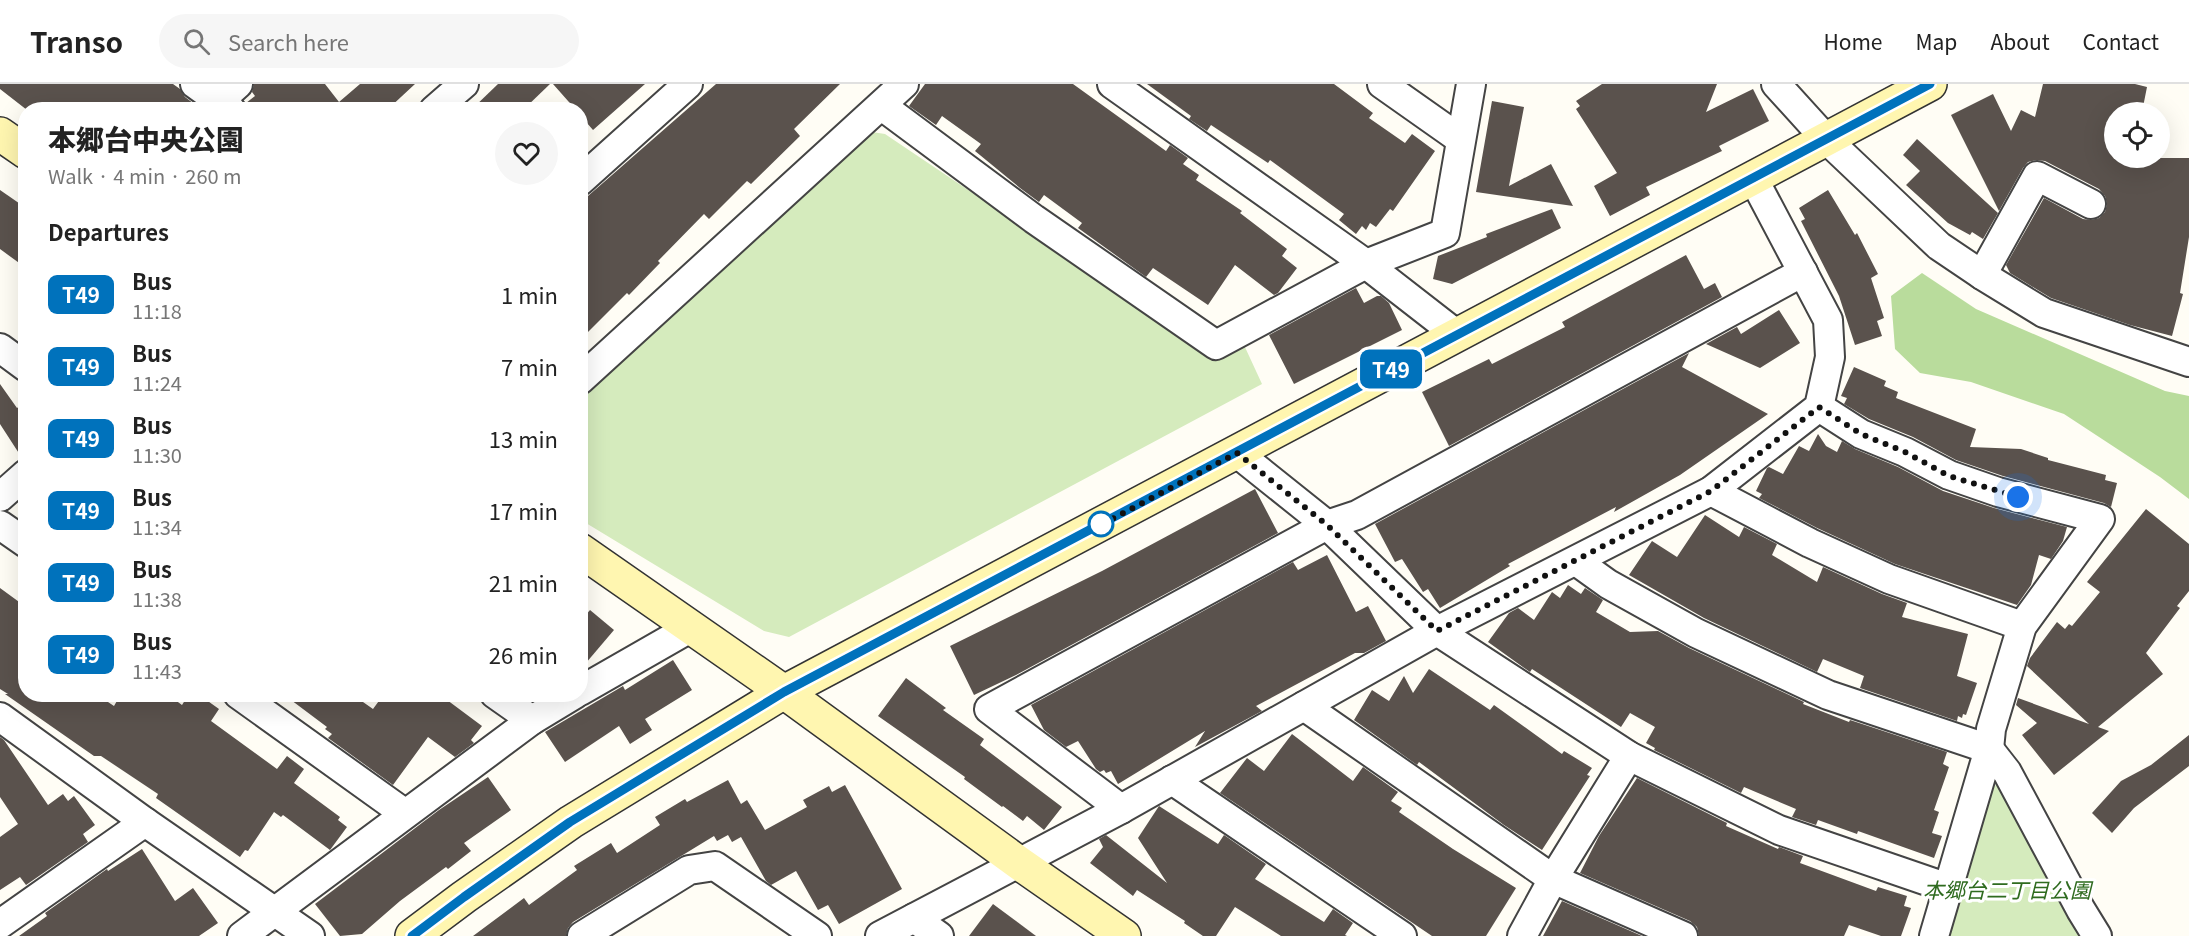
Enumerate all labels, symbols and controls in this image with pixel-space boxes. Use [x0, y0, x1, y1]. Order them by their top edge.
search box [159, 14, 579, 68]
text: Transo [30, 21, 123, 61]
icon: search [180, 25, 213, 58]
text: Search here [228, 25, 349, 57]
text: Home [1823, 26, 1883, 56]
text: Map [1916, 26, 1957, 56]
text: About [1990, 26, 2050, 56]
text: Contact [2083, 26, 2159, 56]
map controls [2104, 102, 2170, 168]
button: locate [2104, 102, 2170, 168]
text: 本郷台中央公園 [48, 118, 244, 158]
button: heart [495, 122, 558, 185]
text: Walk · 4 min · 260 m [48, 161, 242, 190]
text: Departures [48, 215, 169, 247]
text: Bus [132, 264, 172, 296]
text: 1 min [501, 278, 558, 310]
text: T49 [62, 279, 100, 309]
text: 11:18 [132, 296, 182, 325]
text: Bus [132, 336, 172, 368]
text: 7 min [501, 350, 558, 382]
line badge: T49 [1356, 350, 1426, 388]
text: T49 [62, 351, 100, 381]
text: T49 [1372, 354, 1410, 384]
text: 11:24 [132, 368, 182, 397]
text: Bus [132, 408, 172, 440]
text: 13 min [489, 422, 558, 454]
text: T49 [62, 423, 100, 453]
text: 11:30 [132, 440, 182, 469]
text: Bus [132, 480, 172, 512]
your location [2003, 482, 2033, 512]
text: 17 min [489, 494, 558, 526]
text: T49 [62, 495, 100, 525]
unlabelled marker [1088, 511, 1114, 537]
text: 11:34 [132, 512, 182, 541]
text: Bus [132, 552, 172, 584]
text: 21 min [489, 566, 558, 598]
text: T49 [62, 567, 100, 597]
text: 11:38 [132, 584, 182, 613]
text: Bus [132, 624, 172, 656]
text: 26 min [489, 638, 558, 670]
text: T49 [62, 639, 100, 669]
text: 11:43 [132, 656, 182, 685]
park label: 本郷台二丁目公園 [1923, 874, 2094, 904]

